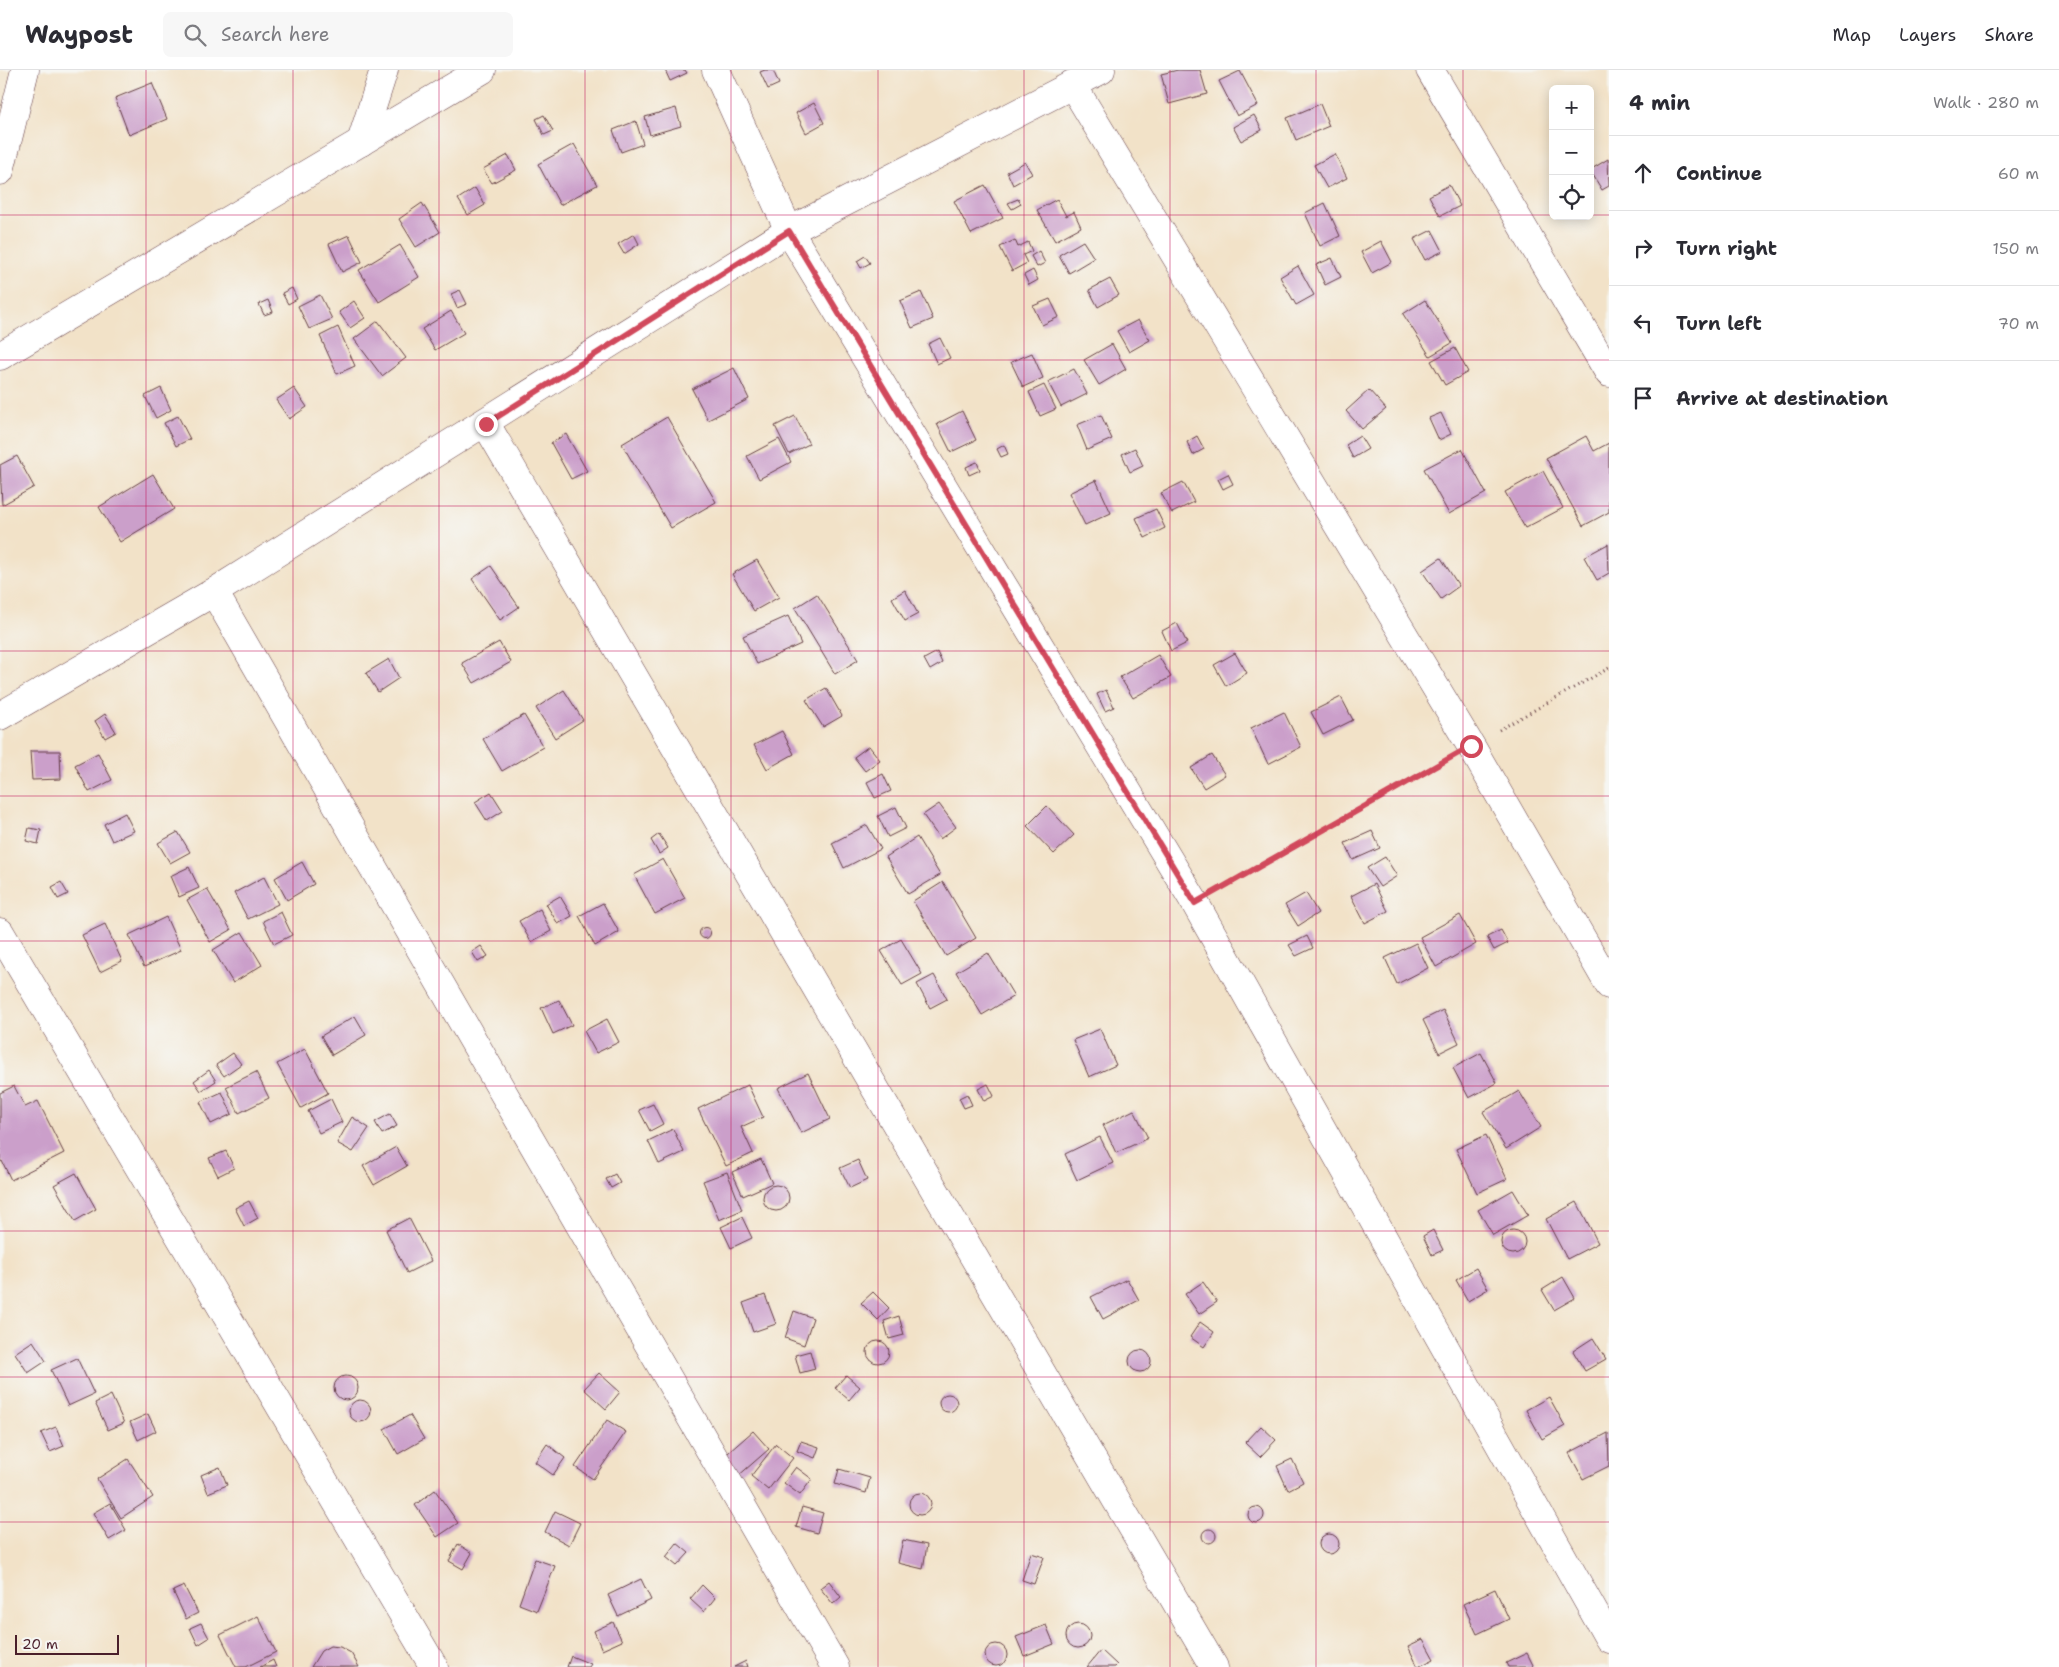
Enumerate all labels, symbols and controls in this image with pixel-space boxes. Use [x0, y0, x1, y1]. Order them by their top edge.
search box [163, 12, 513, 57]
text: Waypost [25, 19, 133, 51]
icon: search [181, 21, 209, 49]
text: Search here [221, 22, 329, 47]
text: Map [1833, 23, 1871, 47]
text: Layers [1899, 23, 1956, 47]
text: Share [1984, 23, 2034, 47]
map controls [1549, 85, 1594, 220]
button: + [1549, 85, 1594, 130]
text: 4 min [1629, 89, 1690, 117]
text: Walk · 280 m [1933, 92, 2039, 113]
button: − [1549, 130, 1594, 175]
icon: ahead [1629, 159, 1657, 187]
text: Continue [1676, 161, 1762, 186]
text: 60 m [1998, 163, 2039, 184]
button: locate [1549, 175, 1594, 220]
icon: right [1629, 234, 1657, 262]
text: Turn right [1676, 236, 1777, 261]
text: 150 m [1992, 238, 2039, 259]
icon: left [1629, 309, 1657, 337]
text: Turn left [1676, 311, 1762, 336]
text: 70 m [1998, 313, 2039, 334]
icon: arrive [1629, 384, 1657, 412]
text: Arrive at destination [1676, 386, 1888, 411]
route end [475, 413, 498, 436]
route start [1460, 735, 1483, 758]
scale bar [15, 1632, 119, 1655]
text: 20 m [22, 1635, 58, 1653]

